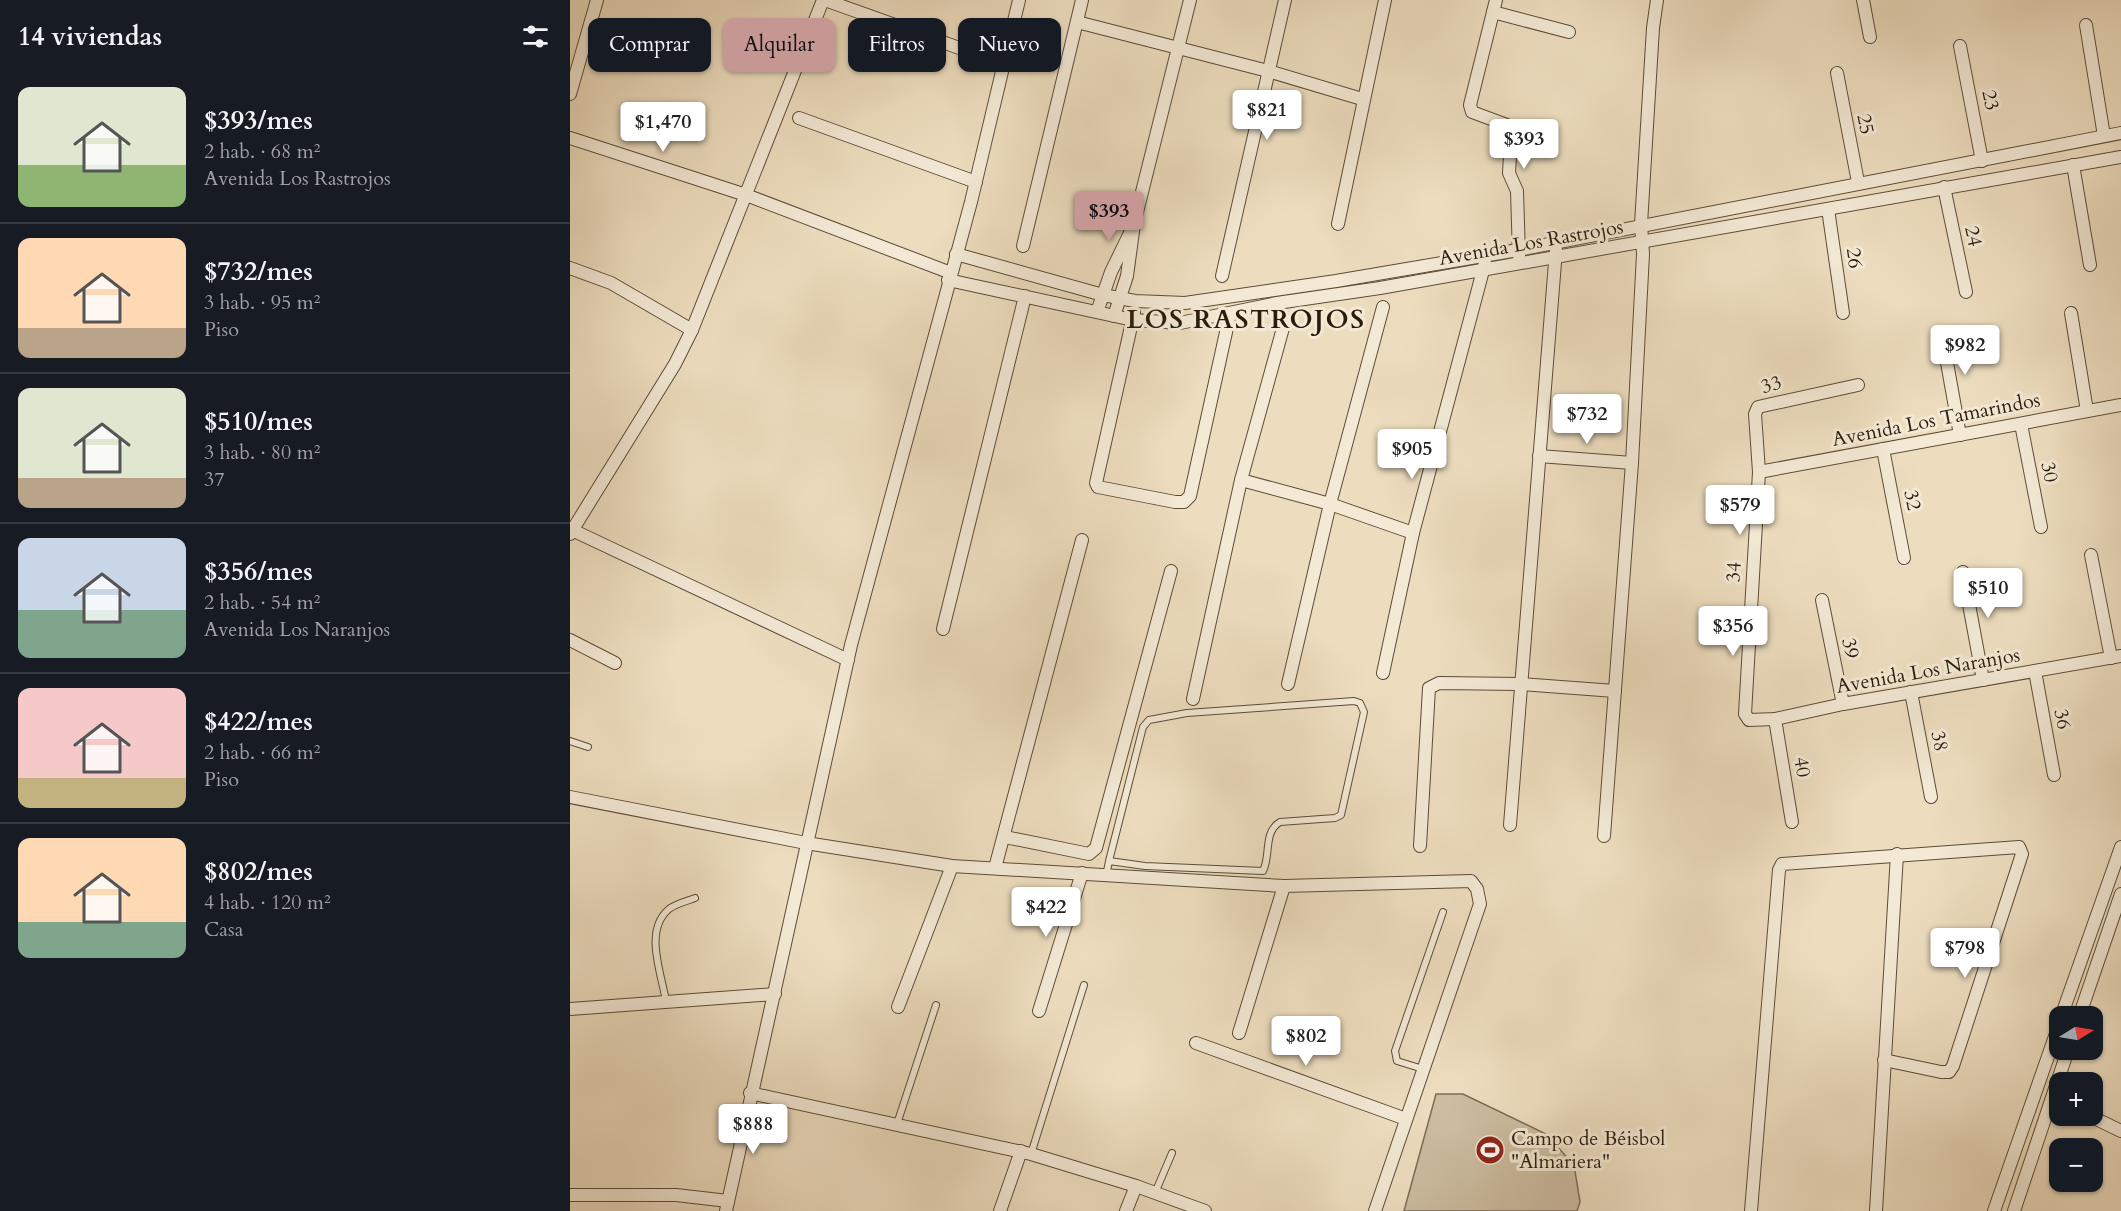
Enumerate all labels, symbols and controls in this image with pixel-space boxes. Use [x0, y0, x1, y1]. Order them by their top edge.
chip: Comprar [588, 18, 711, 72]
chip: Alquilar [723, 18, 836, 72]
chip: Filtros [848, 18, 946, 72]
chip: Nuevo [958, 18, 1061, 72]
text: 14 viviendas [18, 19, 162, 54]
icon: filters [519, 20, 552, 53]
street label: 23 [1975, 87, 2006, 113]
pin: $821 [1231, 90, 1303, 141]
text: $821 [1247, 96, 1287, 123]
pin: $1,470 [614, 102, 712, 153]
text: $393/mes [204, 103, 313, 138]
text: $1,470 [634, 108, 692, 135]
icon: home [66, 111, 138, 183]
street label: 25 [1850, 111, 1881, 137]
pin: $393 [1488, 119, 1560, 170]
text: $393 [1504, 125, 1544, 152]
text: 2 hab. · 68 m² [204, 138, 320, 165]
text: Avenida Los Rastrojos [204, 165, 391, 192]
pin: $393 [1073, 191, 1145, 242]
text: $393 [1089, 197, 1129, 224]
street label: Avenida Los Rastrojos [1437, 213, 1625, 272]
street label: 24 [1958, 223, 1989, 249]
street label: 26 [1840, 246, 1869, 270]
text: $732/mes [204, 254, 313, 289]
icon: home [66, 262, 138, 334]
text: 3 hab. · 95 m² [204, 289, 320, 316]
district label: LOS RASTROJOS [1126, 302, 1366, 337]
text: Piso [204, 316, 239, 343]
pin: $982 [1929, 325, 2001, 376]
text: $982 [1945, 331, 1985, 358]
street label: 33 [1758, 369, 1785, 400]
street label: Avenida Los Tamarindos [1830, 386, 2042, 453]
pin: $732 [1551, 394, 1623, 445]
text: $732 [1567, 400, 1607, 427]
text: $510/mes [204, 404, 313, 439]
icon: home [66, 412, 138, 484]
pin: $905 [1376, 429, 1448, 480]
text: $905 [1392, 435, 1432, 462]
text: 3 hab. · 80 m² [204, 439, 320, 466]
street label: 30 [2034, 459, 2065, 485]
text: 37 [204, 466, 225, 493]
pin: $579 [1704, 485, 1776, 536]
street label: 32 [1897, 487, 1928, 513]
text: $579 [1720, 491, 1760, 518]
text: $356/mes [204, 554, 313, 589]
street label: 34 [1719, 561, 1748, 583]
icon: home [66, 562, 138, 634]
pin: $510 [1952, 568, 2024, 619]
text: $510 [1968, 574, 2008, 601]
text: 2 hab. · 54 m² [204, 589, 320, 616]
pin: $356 [1697, 606, 1769, 657]
text: $356 [1713, 612, 1753, 639]
text: Avenida Los Naranjos [204, 616, 390, 643]
street label: 39 [1835, 635, 1866, 661]
street label: Avenida Los Naranjos [1834, 641, 2022, 700]
text: $422/mes [204, 704, 313, 739]
street label: 36 [2047, 706, 2078, 732]
icon: home [66, 712, 138, 784]
street label: 38 [1924, 728, 1955, 754]
text: 2 hab. · 66 m² [204, 739, 320, 766]
street label: 40 [1788, 755, 1817, 779]
text: Piso [204, 766, 239, 793]
text: $802/mes [204, 854, 313, 889]
icon: home [66, 862, 138, 934]
pin: $422 [1010, 887, 1082, 938]
text: 4 hab. · 120 m² [204, 889, 331, 916]
text: $422 [1026, 893, 1066, 920]
text: Casa [204, 916, 243, 943]
pin: $798 [1929, 928, 2001, 979]
text: $798 [1945, 934, 1985, 961]
north arrow [2049, 1006, 2103, 1060]
map controls [2049, 1006, 2103, 1192]
pin: $802 [1270, 1016, 1342, 1067]
text: $802 [1286, 1022, 1326, 1049]
button: + [2049, 1072, 2103, 1126]
pin: $888 [717, 1104, 789, 1155]
text: $888 [733, 1110, 773, 1137]
place label: Campo de Béisbol "Almariera" [1511, 1125, 1665, 1175]
sports icon: Campo de Béisbol "Almariera" [1474, 1134, 1506, 1166]
button: − [2049, 1138, 2103, 1192]

